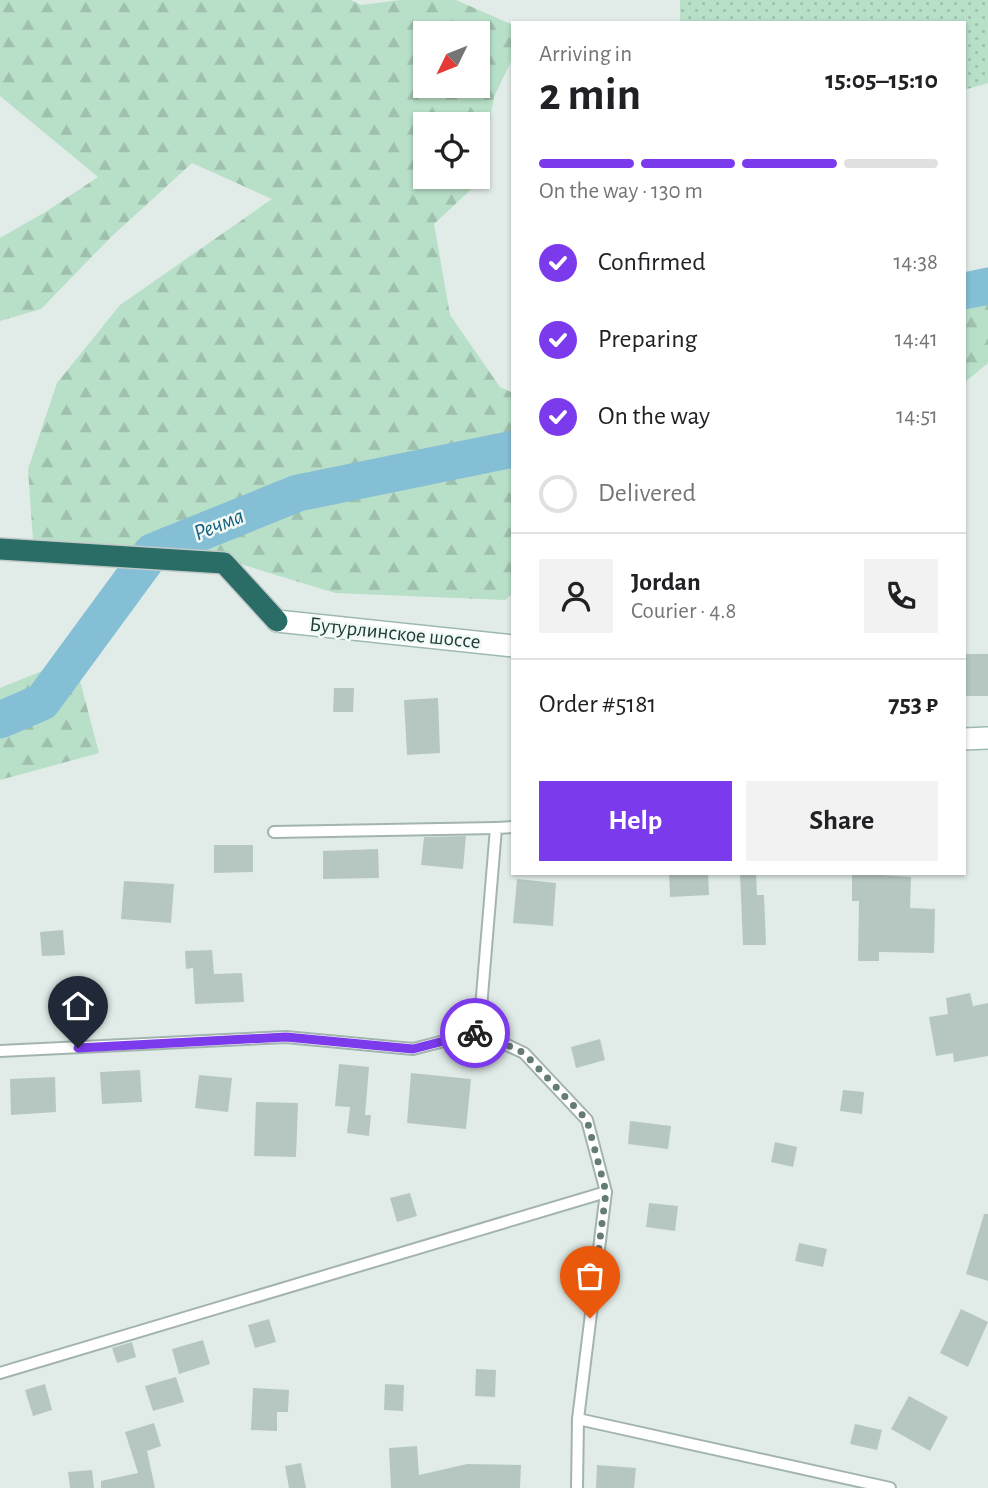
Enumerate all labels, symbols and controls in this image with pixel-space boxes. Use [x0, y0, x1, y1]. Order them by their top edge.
north arrow [413, 21, 490, 98]
map controls [413, 21, 490, 189]
text: Arriving in [539, 43, 632, 66]
text: 15:05–15:10 [825, 67, 938, 93]
text: 2 min [539, 72, 641, 118]
button: locate [413, 112, 490, 189]
text: On the way · 130 m [539, 180, 703, 203]
icon: check [539, 244, 577, 282]
text: Confirmed [598, 249, 706, 275]
text: 14:38 [893, 251, 938, 274]
icon: check [539, 321, 577, 359]
text: Preparing [598, 326, 697, 352]
text: 14:41 [895, 328, 938, 351]
icon: check [539, 398, 577, 436]
text: On the way [598, 403, 710, 429]
text: 14:51 [896, 405, 938, 428]
text: Delivered [598, 480, 696, 506]
water label: Речма [191, 505, 247, 545]
button: person [539, 559, 613, 633]
button: phone [864, 559, 938, 633]
text: Jordan [631, 569, 701, 595]
text: Courier · 4.8 [631, 600, 736, 623]
street label: Бутурлинское шоссе [308, 614, 482, 652]
text: Order #5181 [539, 691, 657, 717]
text: 753 ₽ [888, 691, 938, 717]
button: Help [539, 781, 732, 861]
button: Share [746, 781, 938, 861]
pin [48, 976, 108, 1048]
icon: home [59, 987, 97, 1025]
courier [440, 998, 510, 1068]
icon: bike [456, 1014, 494, 1052]
pin [560, 1246, 620, 1318]
icon: bag [571, 1257, 609, 1295]

